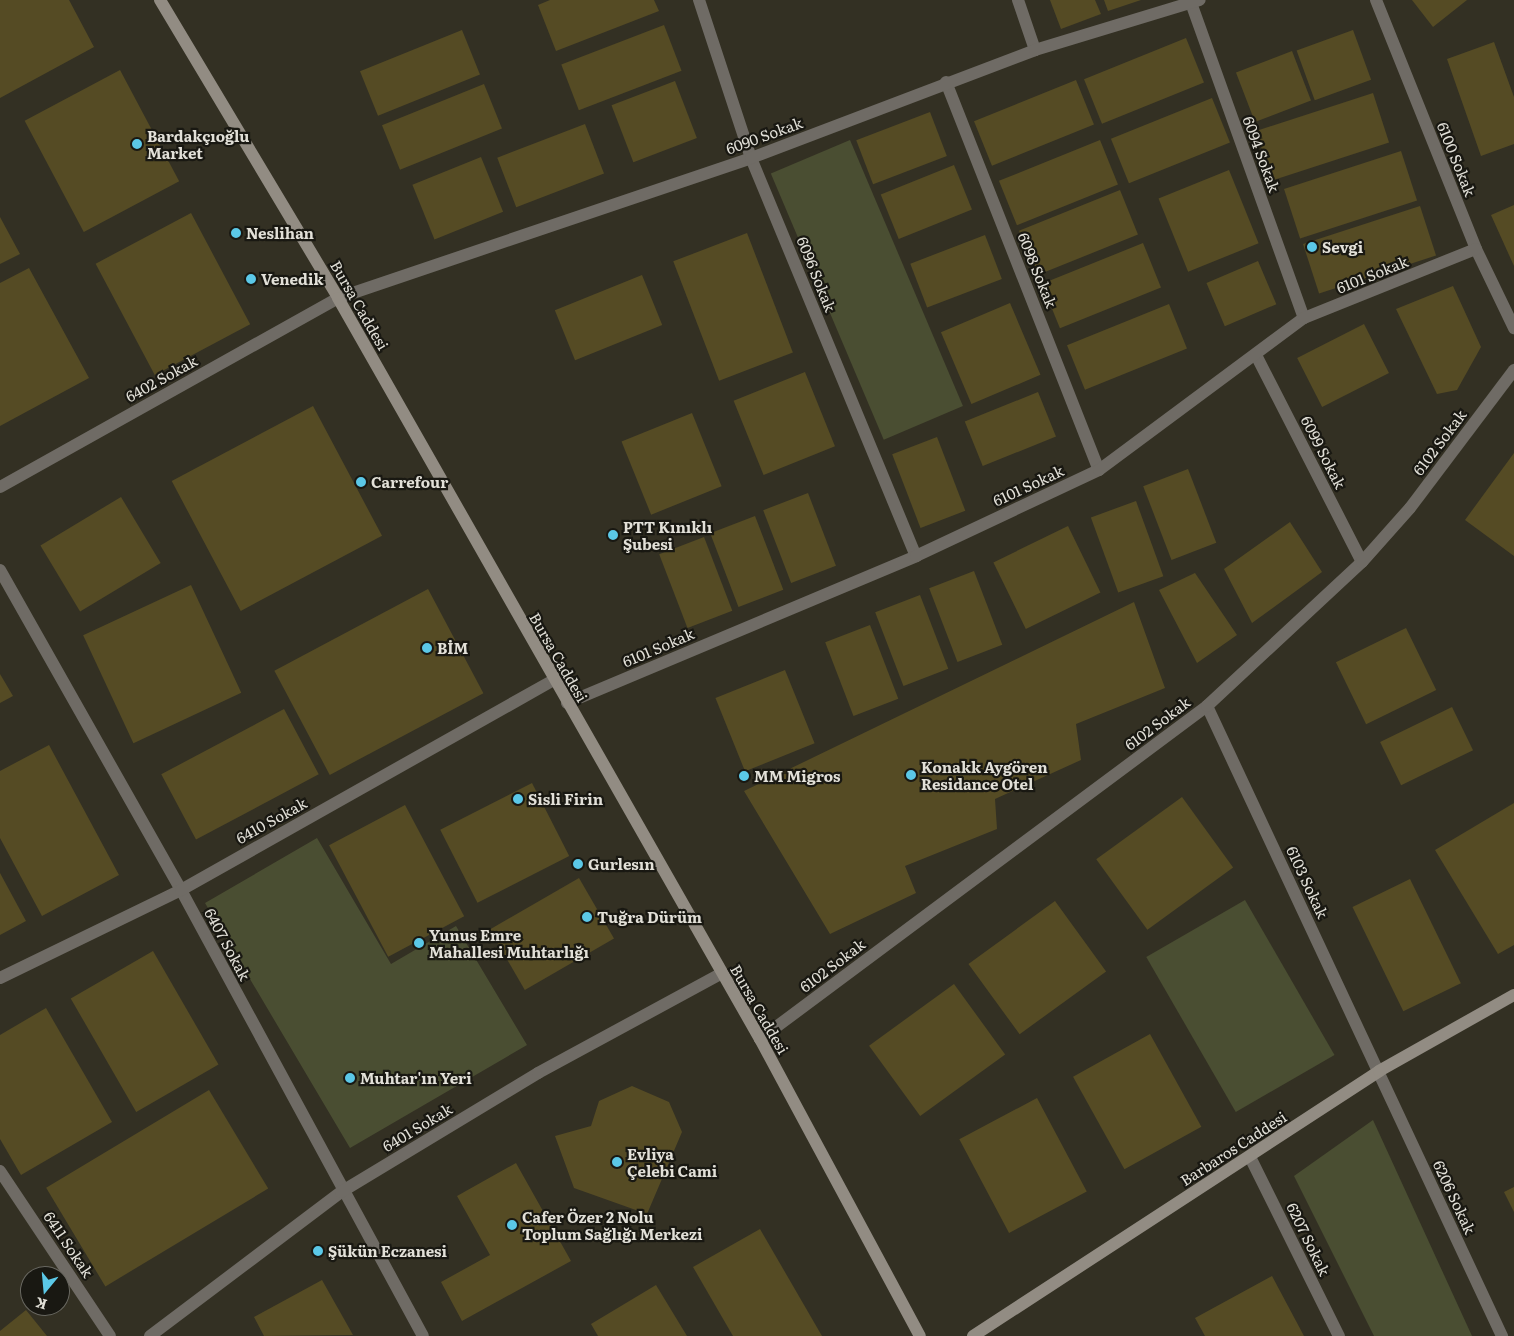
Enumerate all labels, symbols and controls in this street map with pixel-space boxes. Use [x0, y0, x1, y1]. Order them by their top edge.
street label: 6090 Sokak [723, 113, 805, 157]
street label: 6094 Sokak [1240, 113, 1284, 195]
street label: 6100 Sokak [1434, 119, 1480, 199]
place label: Bardakçıoğlu Market [147, 126, 249, 161]
marker: Bardakçıoğlu Market [131, 138, 143, 150]
place label: Neslihan [246, 224, 314, 242]
marker: Neslihan [230, 227, 242, 239]
street label: 6098 Sokak [1015, 230, 1061, 310]
street label: 6096 Sokak [794, 234, 840, 314]
place label: Sevgi [1322, 238, 1363, 256]
marker: Sevgi [1306, 241, 1318, 253]
street label: 6101 Sokak [1333, 251, 1411, 297]
street label: Bursa Caddesi [327, 257, 393, 353]
place label: Venedik [261, 270, 323, 288]
marker: Venedik [245, 273, 257, 285]
street label: 6402 Sokak [122, 351, 200, 405]
street label: 6102 Sokak [1409, 406, 1469, 478]
street label: 6099 Sokak [1298, 413, 1350, 491]
street label: 6101 Sokak [990, 461, 1066, 509]
place label: Carrefour [371, 473, 448, 491]
marker: Carrefour [355, 476, 367, 488]
place label: PTT Kınıklı Şubesi [623, 517, 712, 552]
marker: PTT Kınıklı Şubesi [607, 529, 619, 541]
street label: Bursa Caddesi [526, 609, 592, 705]
street label: 6101 Sokak [620, 624, 696, 670]
place label: BİM [437, 639, 468, 657]
marker: BİM [421, 642, 433, 654]
street label: 6102 Sokak [1121, 693, 1193, 753]
place label: Konakk Aygören Residance Otel [921, 757, 1048, 792]
place label: MM Migros [754, 767, 841, 785]
marker: Konakk Aygören Residance Otel [905, 769, 917, 781]
marker: MM Migros [738, 770, 750, 782]
place label: Sisli Firin [528, 790, 603, 808]
street label: 6410 Sokak [233, 793, 309, 847]
marker: Sisli Firin [512, 793, 524, 805]
street label: 6103 Sokak [1283, 843, 1333, 921]
place label: Gurlesın [588, 855, 655, 873]
marker: Gurlesın [572, 858, 584, 870]
street label: 6407 Sokak [201, 905, 255, 983]
place label: Tuğra Dürüm [597, 908, 702, 926]
marker: Tuğra Dürüm [581, 911, 593, 923]
place label: Yunus Emre Mahallesi Muhtarlığı [429, 925, 589, 960]
street label: 6102 Sokak [796, 935, 868, 995]
marker: Yunus Emre Mahallesi Muhtarlığı [413, 937, 425, 949]
street label: Bursa Caddesi [727, 961, 793, 1057]
place label: Muhtar'ın Yeri [360, 1069, 472, 1087]
marker: Muhtar'ın Yeri [344, 1072, 356, 1084]
street label: 6401 Sokak [379, 1099, 455, 1155]
street label: Barbaros Caddesi [1177, 1107, 1289, 1189]
place label: Evliya Çelebi Cami [627, 1144, 717, 1179]
marker: Evliya Çelebi Cami [611, 1156, 623, 1168]
street label: 6206 Sokak [1430, 1157, 1480, 1237]
street label: 6207 Sokak [1284, 1200, 1334, 1278]
place label: Cafer Özer 2 Nolu Toplum Sağlığı Merkezi [522, 1207, 702, 1242]
street label: 6411 Sokak [40, 1208, 98, 1280]
marker: Cafer Özer 2 Nolu Toplum Sağlığı Merkezi [506, 1219, 518, 1231]
place label: Şükün Eczanesi [328, 1242, 447, 1260]
marker: Şükün Eczanesi [312, 1245, 324, 1257]
north arrow [20, 1266, 70, 1316]
text: K [33, 1293, 49, 1316]

